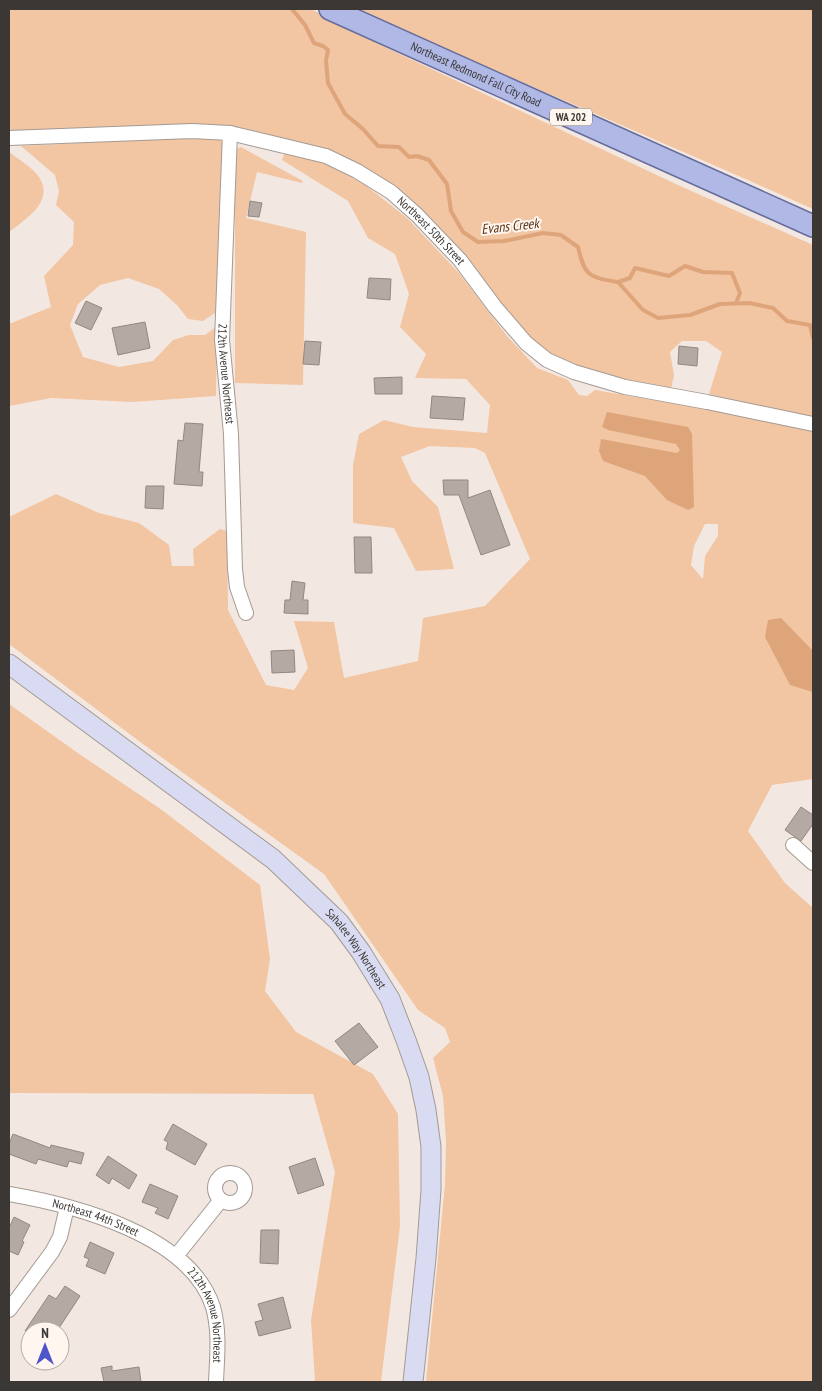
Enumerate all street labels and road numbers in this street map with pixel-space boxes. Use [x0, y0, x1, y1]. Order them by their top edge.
street label: Northeast Redmond Fall City Road [409, 38, 544, 110]
road number: WA 202 [550, 108, 592, 125]
street label: Northeast 50th Street [394, 193, 469, 268]
street label: 212th Avenue Northeast [215, 323, 238, 425]
street label: Sahalee Way Northeast [323, 905, 390, 992]
street label: Northeast 44th Street [51, 1195, 142, 1240]
street label: 212th Avenue Northeast [184, 1264, 226, 1364]

